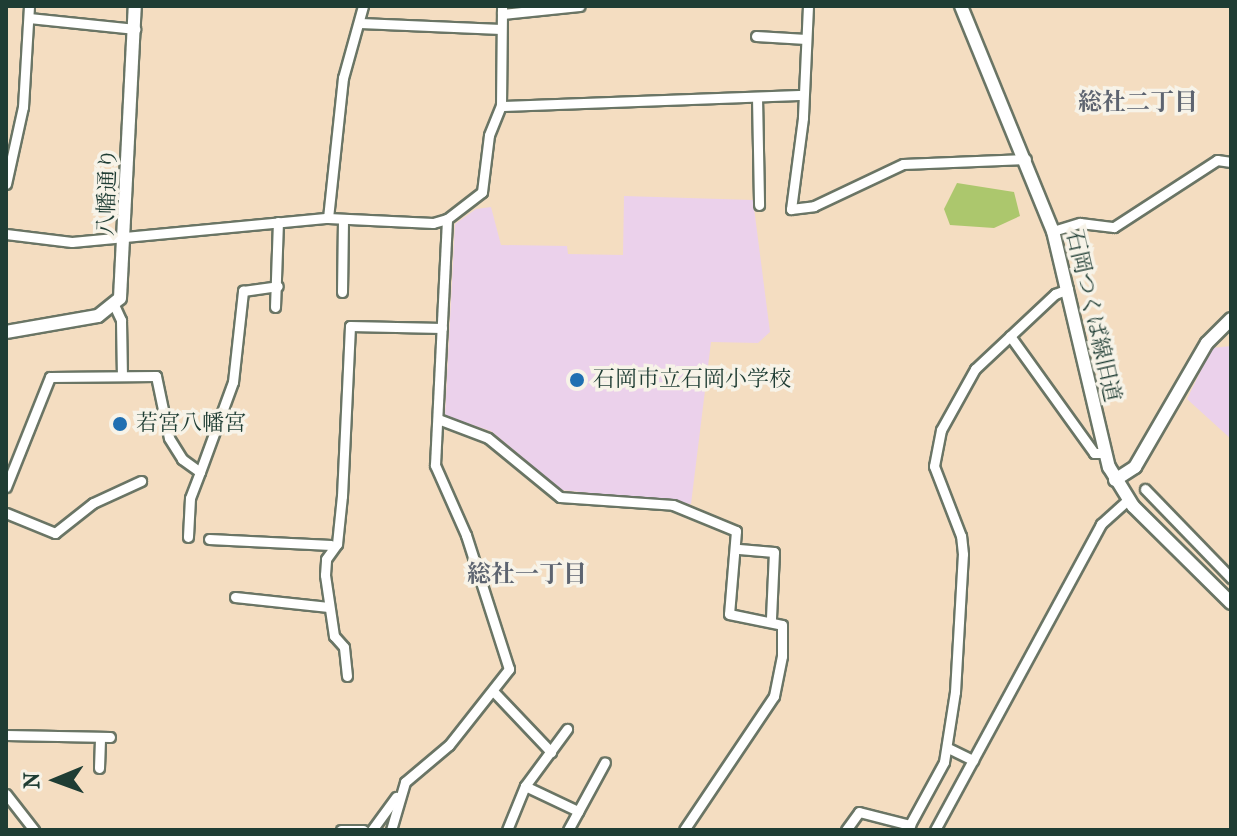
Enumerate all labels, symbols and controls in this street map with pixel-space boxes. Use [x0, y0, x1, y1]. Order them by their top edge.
district label: 総社二丁目 [1078, 89, 1198, 117]
street label: 八幡通り [93, 148, 123, 236]
street label: 石岡つくば線旧道 [1060, 227, 1126, 405]
place label: 石岡市立石岡小学校 [593, 367, 791, 393]
marker: 石岡市立石岡小学校 [568, 371, 586, 389]
place label: 若宮八幡宮 [136, 411, 246, 437]
marker: 若宮八幡宮 [111, 415, 129, 433]
district label: 総社一丁目 [467, 561, 587, 589]
north arrow [16, 740, 96, 820]
text: N [19, 772, 45, 789]

